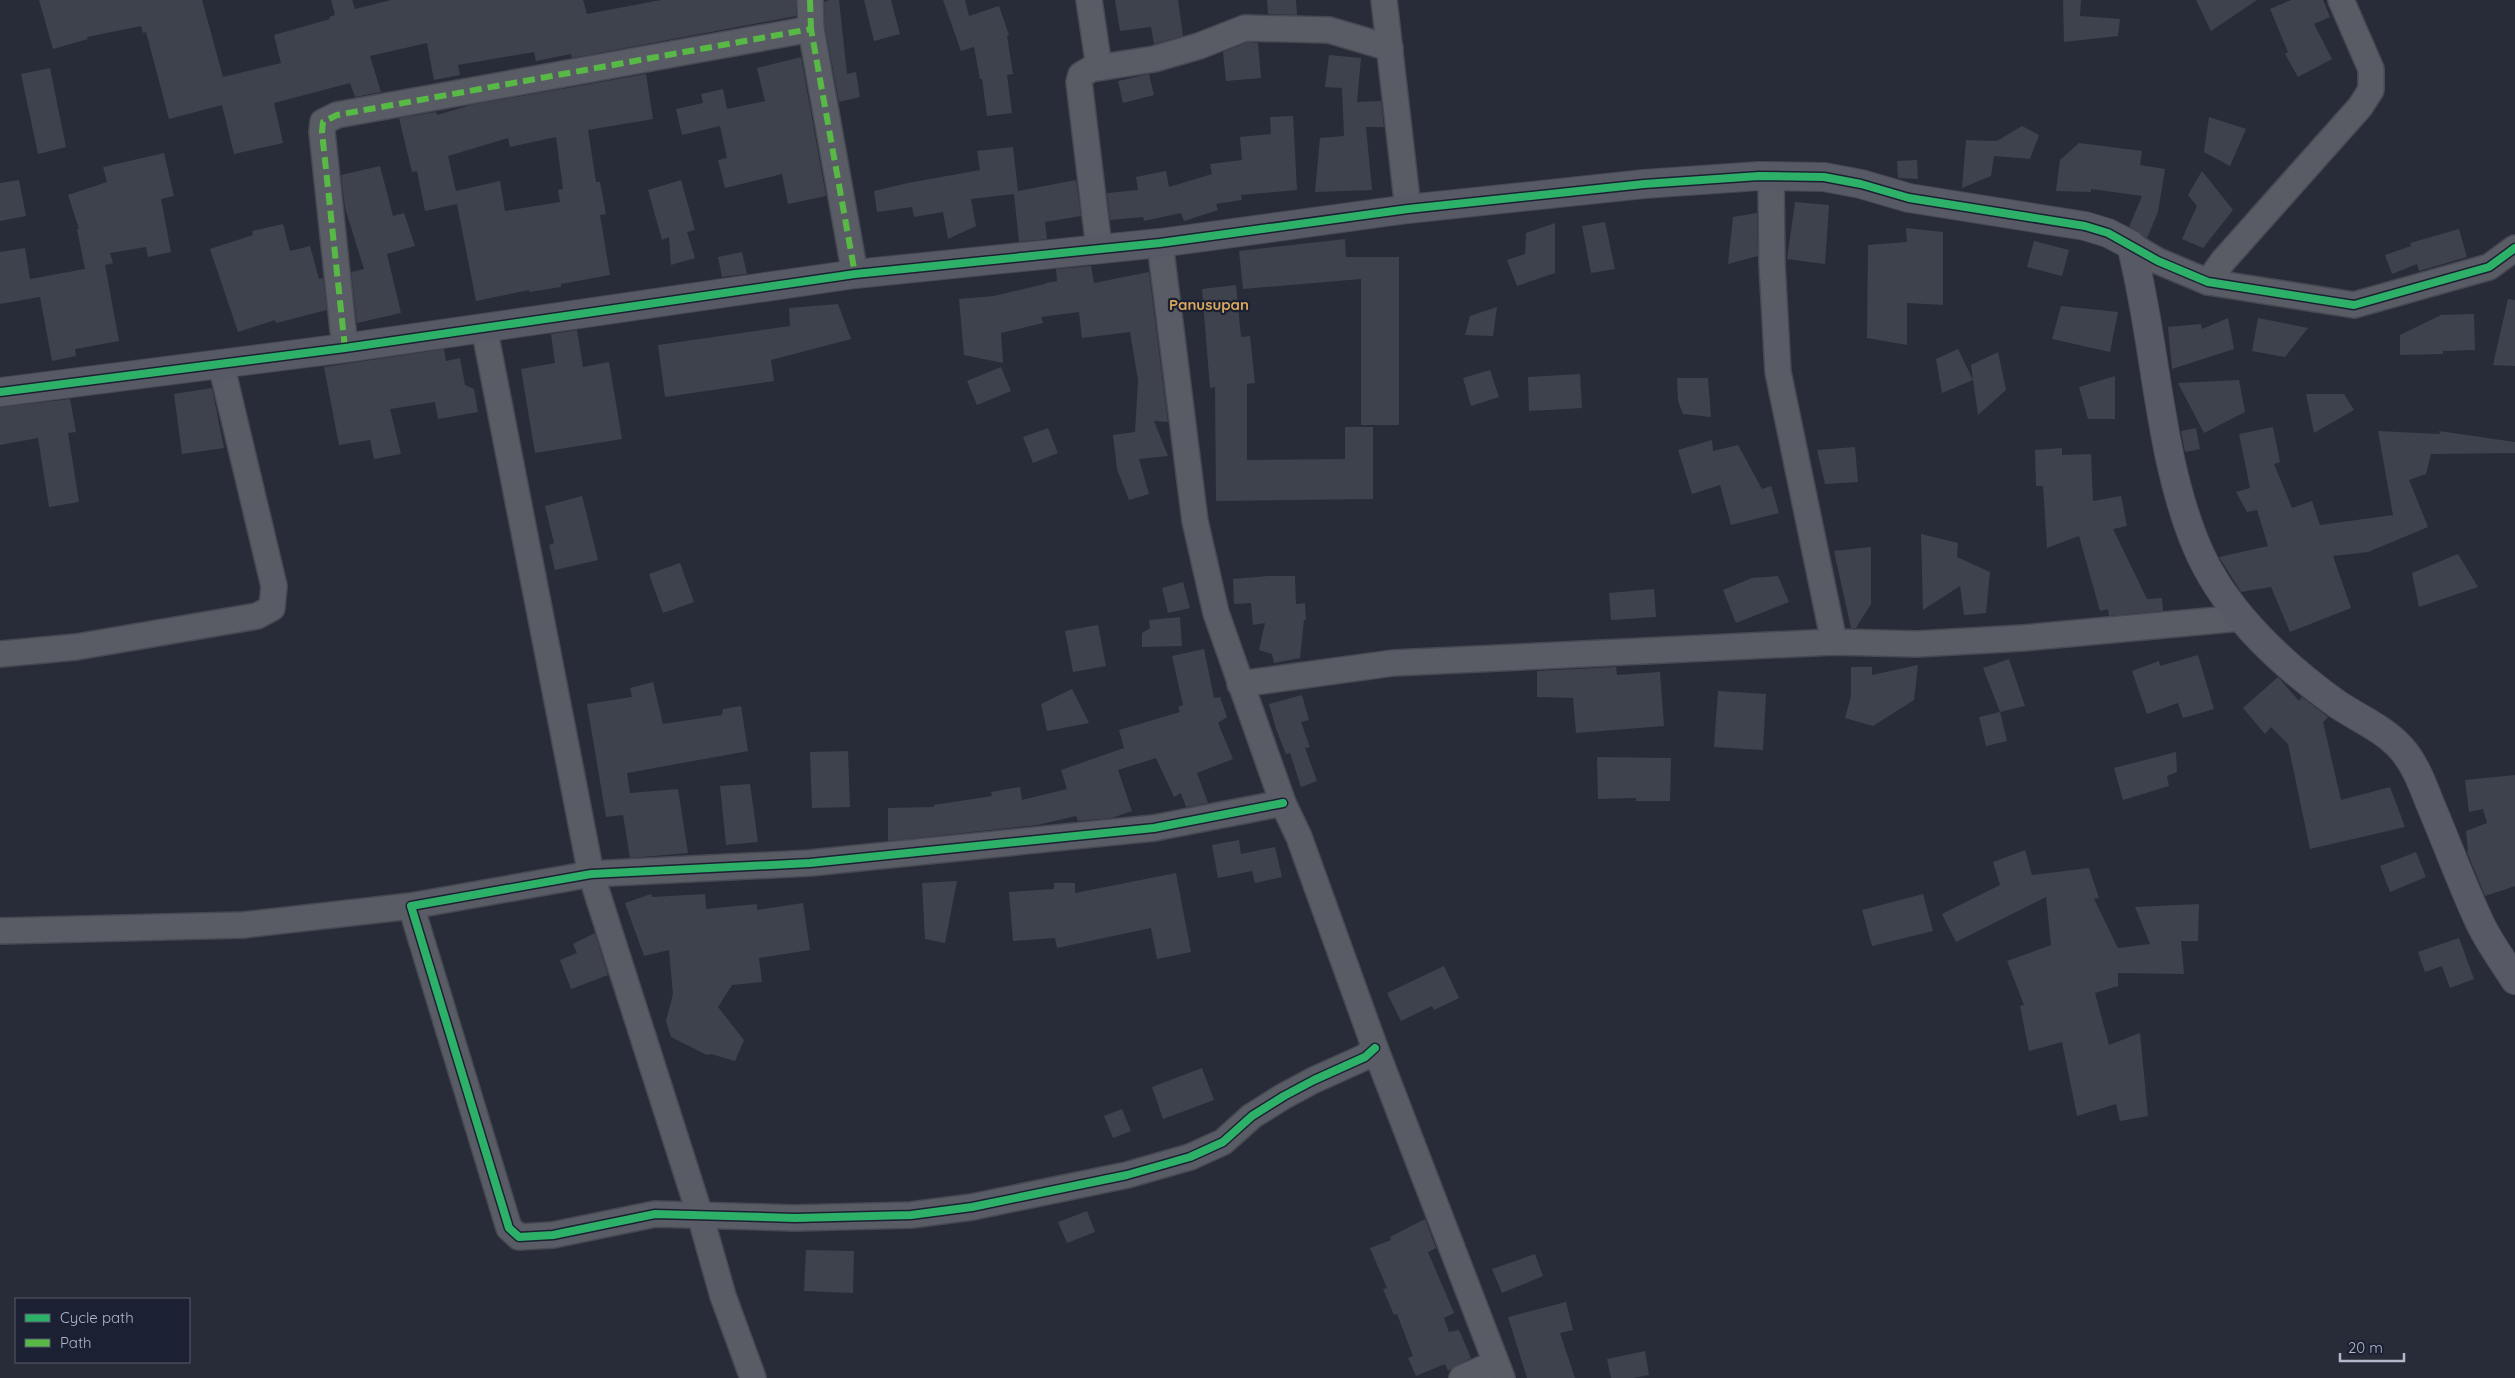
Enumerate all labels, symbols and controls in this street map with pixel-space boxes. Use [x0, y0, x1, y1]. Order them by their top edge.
district label: Panusupan [1169, 295, 1249, 314]
legend [15, 1298, 190, 1363]
text: Cycle path [60, 1308, 134, 1327]
scale bar [2340, 1330, 2404, 1362]
text: Path [60, 1333, 92, 1352]
text: 20 m [2348, 1338, 2383, 1357]

